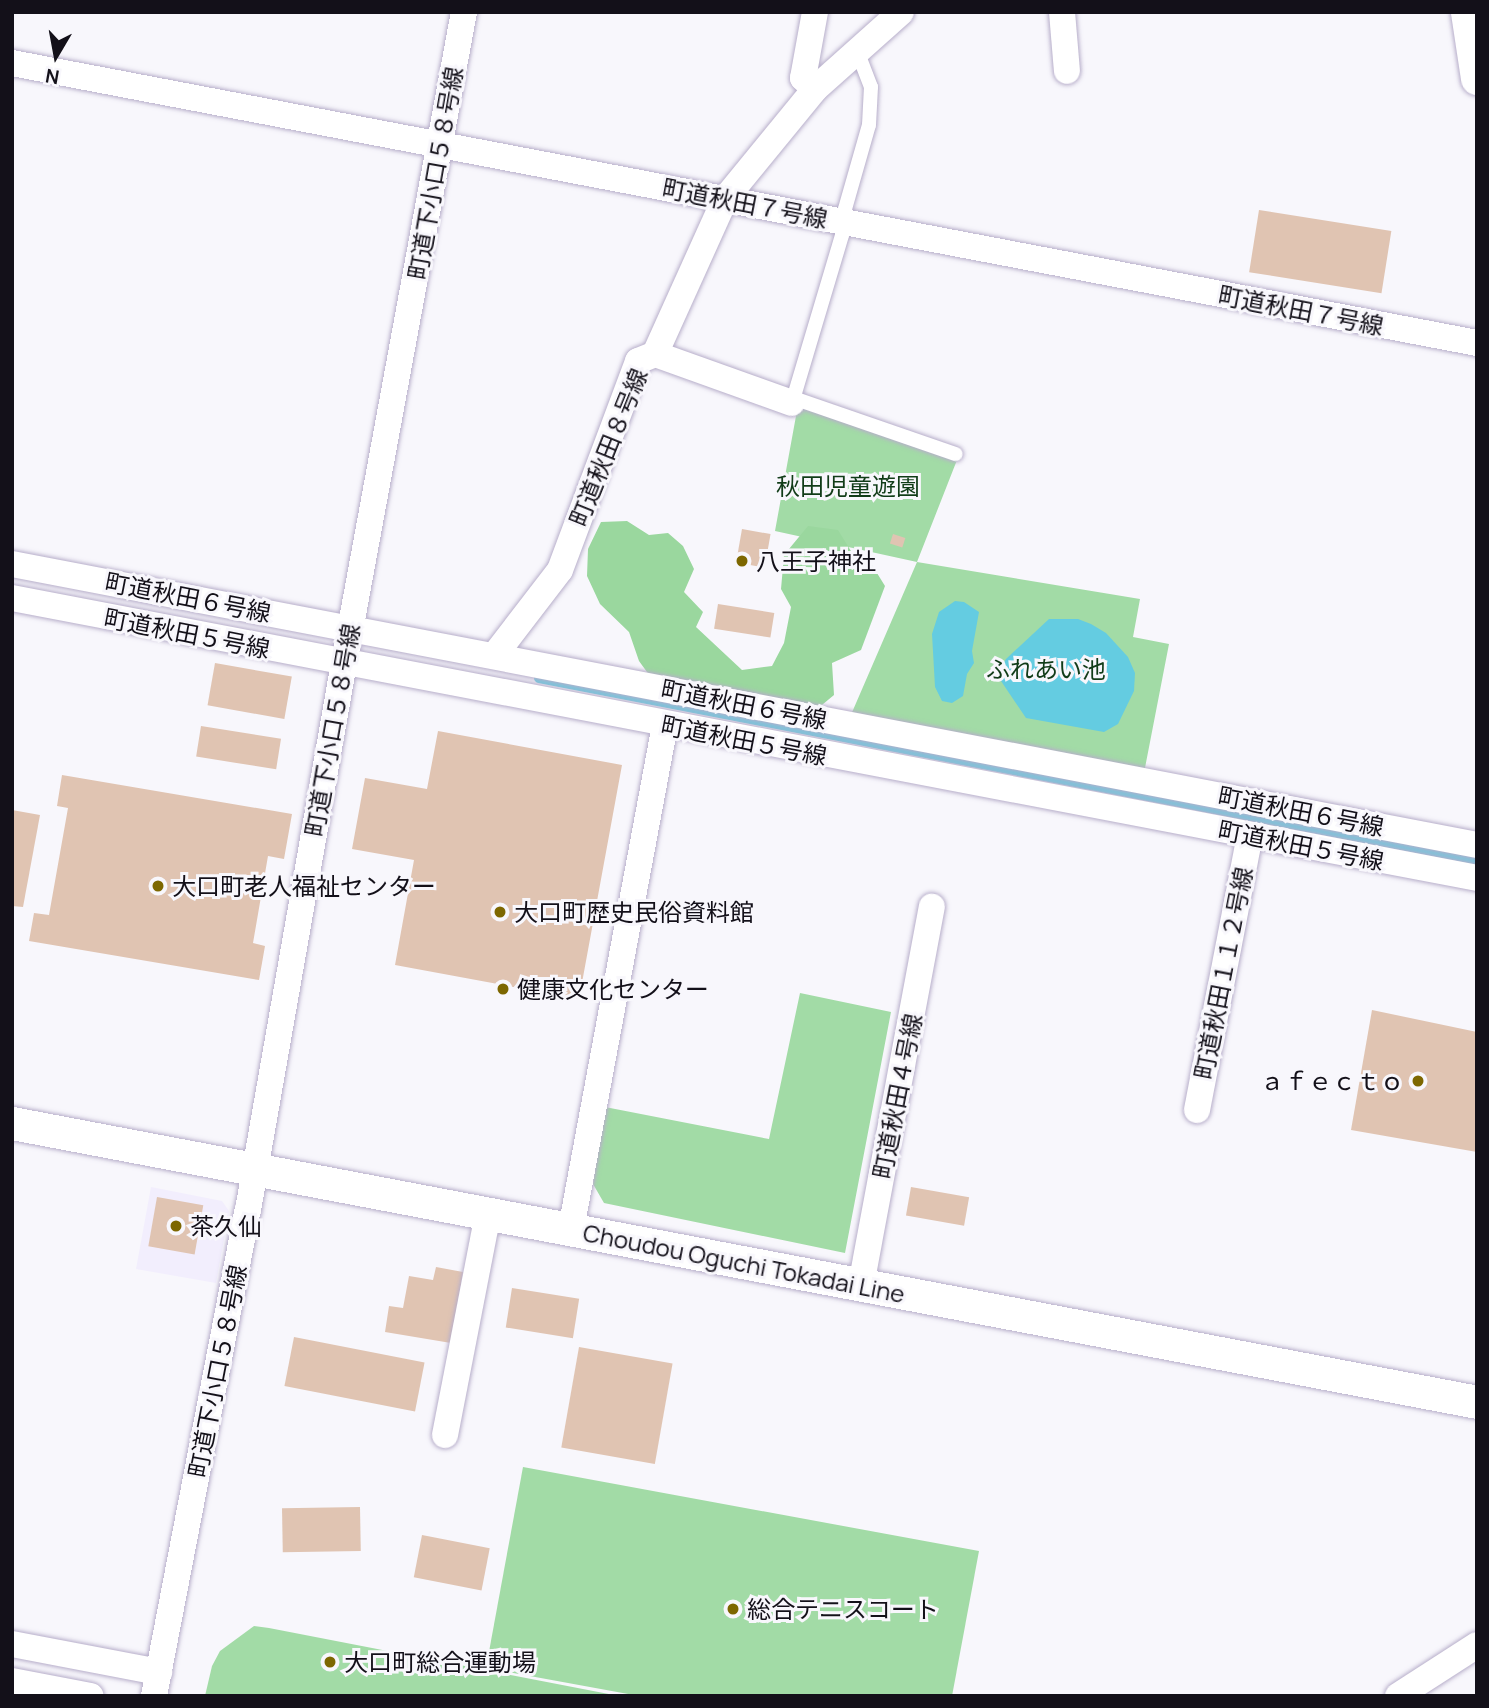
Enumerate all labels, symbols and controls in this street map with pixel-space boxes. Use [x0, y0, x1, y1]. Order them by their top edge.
north arrow [21, 21, 91, 91]
text: N [43, 63, 61, 91]
street label: 町道下小口５８号線 [402, 64, 468, 282]
street label: 町道秋田７号線 [660, 173, 830, 233]
street label: 町道秋田７号線 [1216, 280, 1386, 340]
street label: 町道秋田８号線 [563, 364, 653, 530]
park label: 秋田児童遊園 [776, 472, 920, 500]
place label: 八王子神社 [756, 547, 876, 575]
marker: 八王子神社 [734, 553, 750, 569]
street label: 町道秋田６号線 [103, 567, 273, 627]
street label: 町道秋田５号線 [102, 603, 272, 663]
street label: 町道下小口５８号線 [299, 621, 365, 839]
park label: ふれあい池 [986, 655, 1106, 683]
street label: 町道秋田６号線 [659, 674, 829, 734]
street label: 町道秋田５号線 [659, 710, 829, 770]
street label: 町道秋田６号線 [1216, 781, 1386, 841]
street label: 町道秋田５号線 [1216, 815, 1386, 875]
street label: 町道秋田１１２号線 [1188, 864, 1258, 1082]
place label: 大口町老人福祉センター [172, 872, 436, 900]
marker: 大口町老人福祉センター [150, 878, 166, 894]
place label: 大口町歴史民俗資料館 [514, 898, 754, 926]
marker: 大口町歴史民俗資料館 [492, 904, 508, 920]
place label: 健康文化センター [517, 975, 709, 1003]
marker: 健康文化センター [495, 981, 511, 997]
street label: 町道秋田４号線 [867, 1011, 927, 1181]
place label: ａｆｅｃｔｏ [1260, 1067, 1404, 1095]
marker: ａｆｅｃｔｏ [1410, 1073, 1426, 1089]
place label: 茶久仙 [190, 1212, 262, 1240]
marker: 茶久仙 [168, 1218, 184, 1234]
street label: Choudou Oguchi Tokadai Line [581, 1218, 907, 1308]
street label: 町道下小口５８号線 [182, 1262, 252, 1480]
place label: 総合テニスコート [747, 1595, 939, 1623]
marker: 総合テニスコート [725, 1601, 741, 1617]
place label: 大口町総合運動場 [344, 1648, 536, 1676]
marker: 大口町総合運動場 [322, 1654, 338, 1670]

